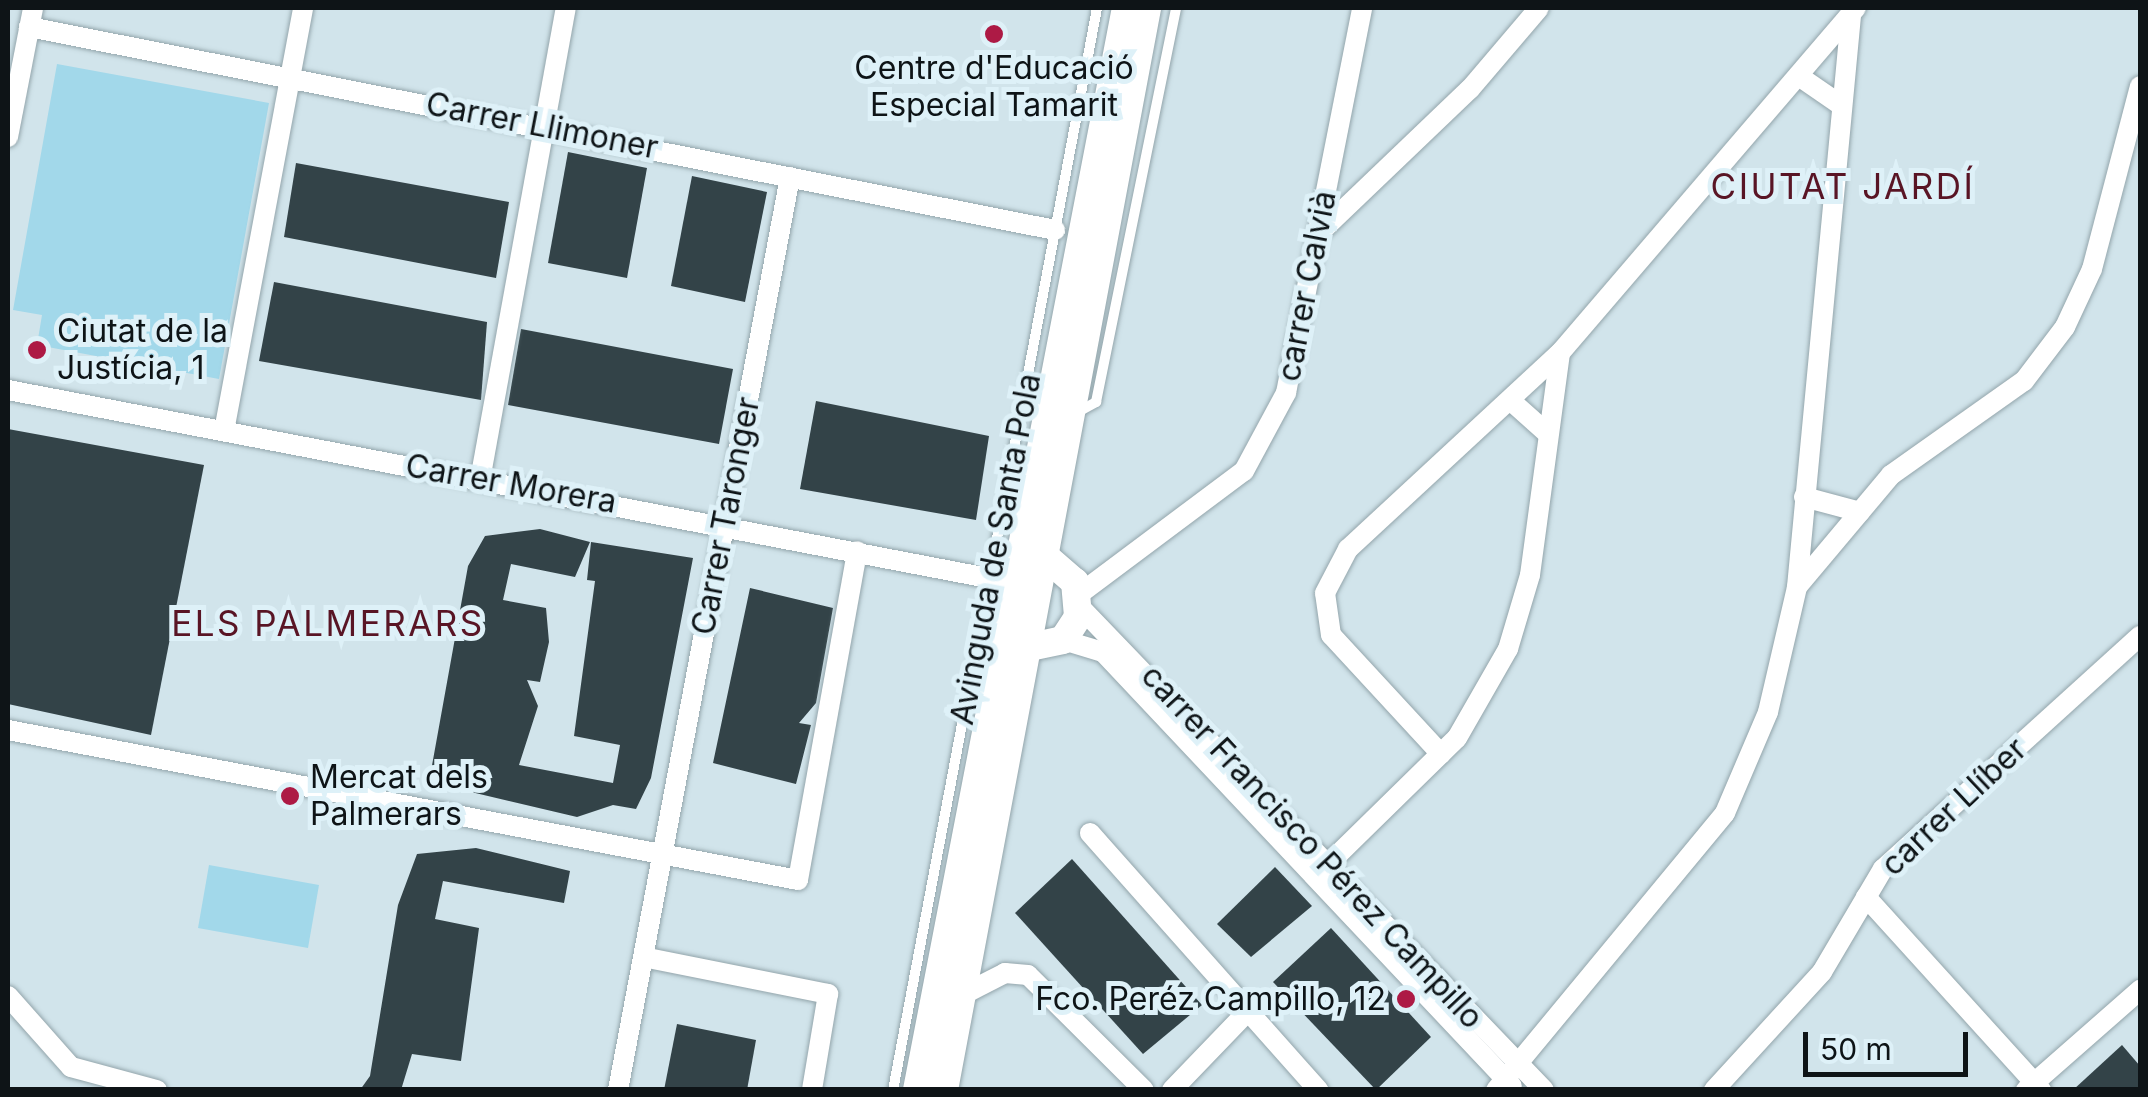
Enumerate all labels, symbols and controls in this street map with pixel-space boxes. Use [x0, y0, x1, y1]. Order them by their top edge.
marker: Centre d'Educació Especial Tamarit [983, 23, 1005, 45]
place label: Centre d'Educació Especial Tamarit [854, 50, 1134, 125]
street label: Carrer Llimoner [423, 85, 661, 167]
district label: CIUTAT JARDÍ [1711, 165, 1975, 207]
street label: carrer Calvià [1270, 187, 1344, 385]
place label: Ciutat de la Justícia, 1 [57, 313, 228, 388]
marker: Ciutat de la Justícia, 1 [26, 339, 48, 361]
street label: Avinguda de Santa Pola [943, 370, 1049, 728]
street label: Carrer Taronger [684, 394, 768, 638]
street label: Carrer Morera [403, 447, 619, 521]
district label: ELS PALMERARS [171, 602, 485, 644]
street label: carrer Francisco Pérez Campillo [1133, 657, 1491, 1037]
street label: carrer Llíber [1874, 730, 2034, 884]
place label: Mercat dels Palmerars [310, 759, 488, 834]
marker: Mercat dels Palmerars [279, 785, 301, 807]
place label: Fco. Peréz Campillo, 12 [1035, 980, 1386, 1018]
marker: Fco. Peréz Campillo, 12 [1395, 988, 1417, 1010]
scale bar [1808, 1012, 1973, 1074]
text: 50 m [1820, 1031, 1892, 1067]

